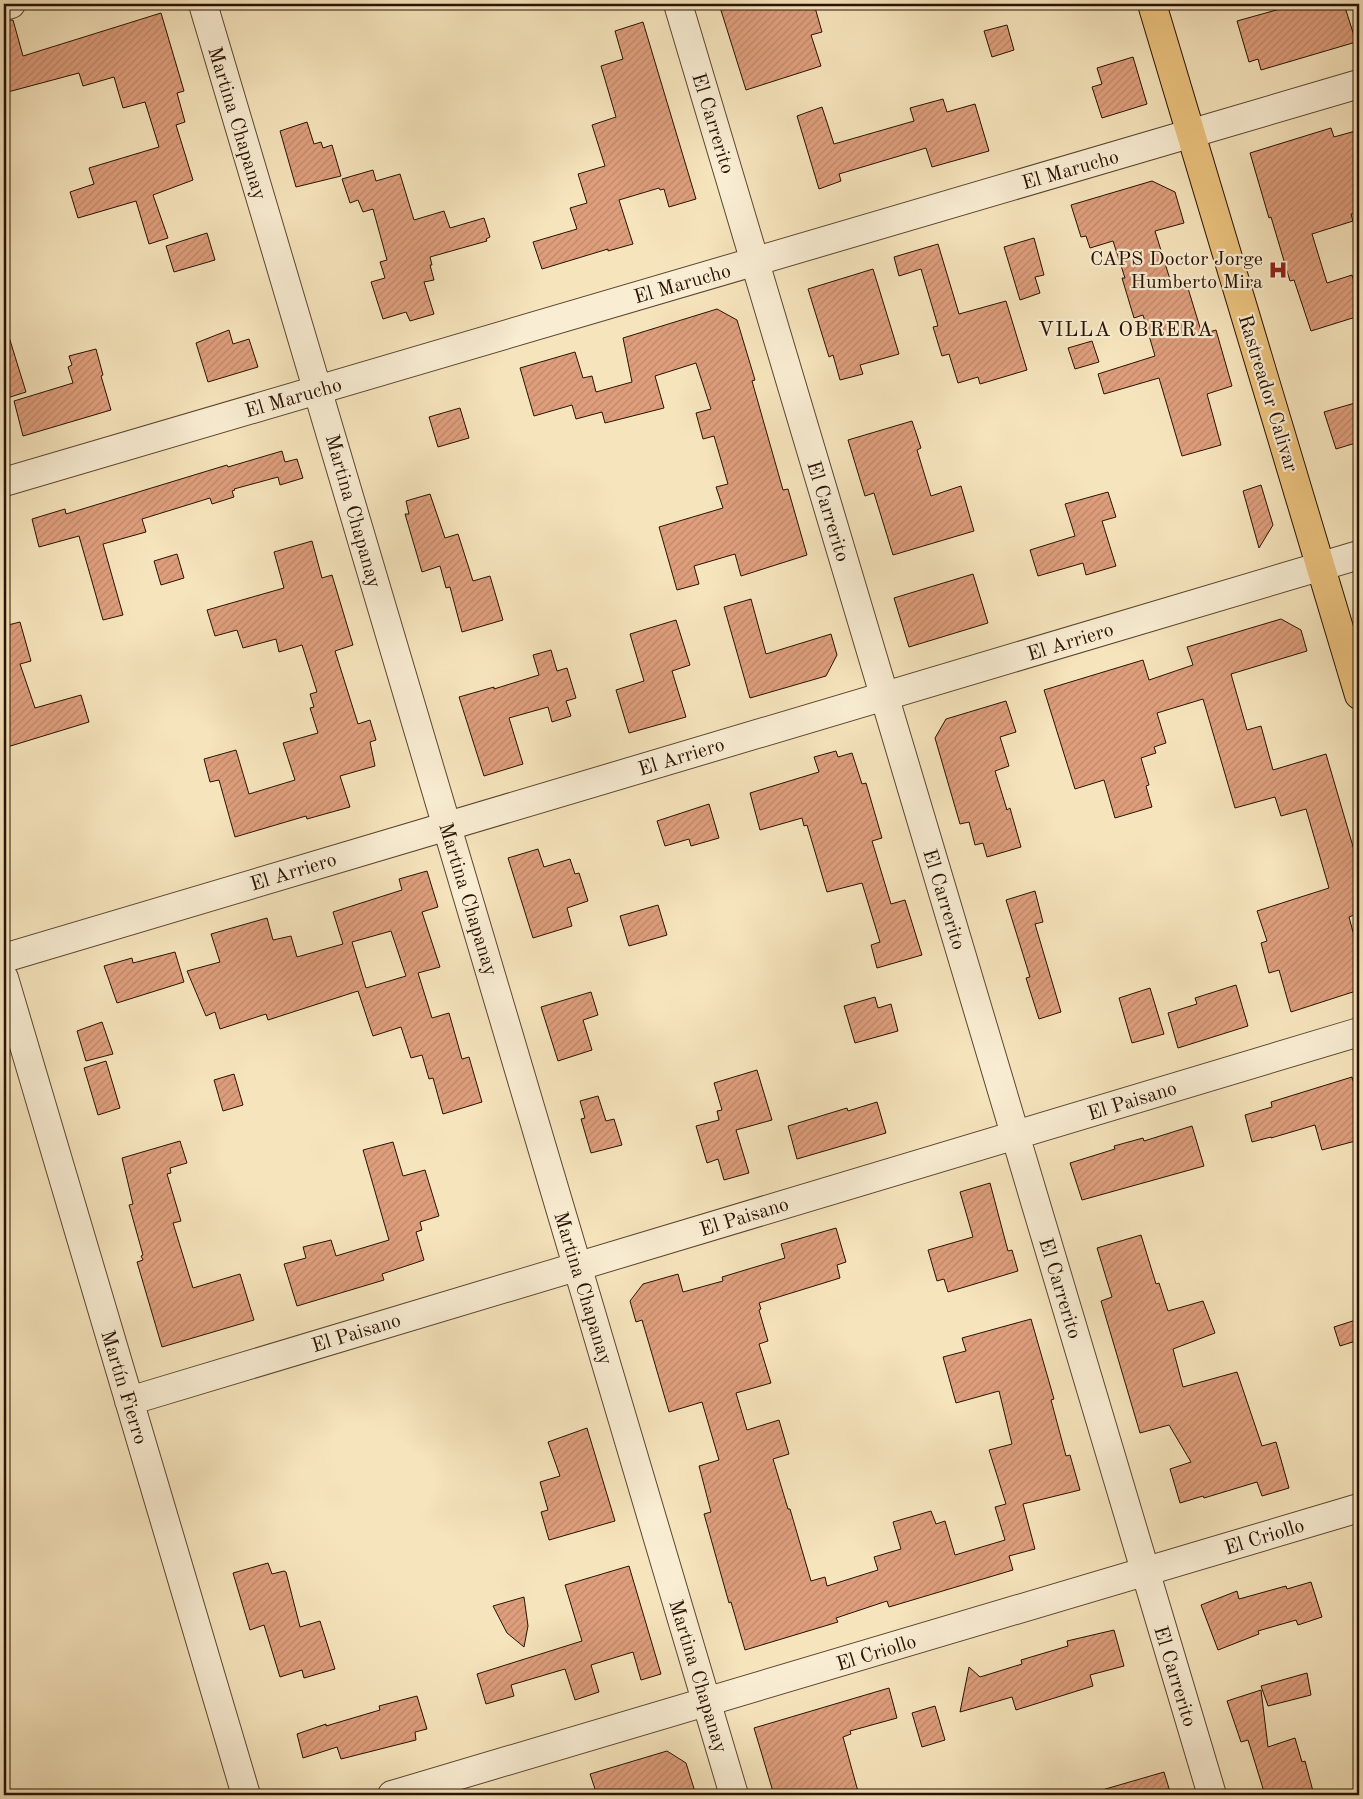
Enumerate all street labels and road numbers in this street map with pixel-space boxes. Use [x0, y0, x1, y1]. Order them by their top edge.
street label: Martina Chapanay [203, 45, 269, 203]
street label: El Carrerito [687, 71, 737, 176]
street label: El Marucho [1020, 148, 1121, 194]
street label: El Marucho [632, 262, 733, 308]
street label: Rastreador Calivar [1234, 313, 1301, 475]
street label: El Marucho [243, 376, 344, 422]
street label: Martina Chapanay [321, 432, 384, 591]
street label: El Carrerito [802, 459, 852, 564]
street label: El Arriero [1025, 620, 1116, 666]
street label: El Arriero [636, 735, 727, 781]
street label: Martina Chapanay [434, 821, 500, 979]
street label: El Carrerito [918, 847, 968, 952]
street label: El Arriero [248, 850, 339, 896]
street label: El Paisano [1086, 1079, 1180, 1125]
street label: El Paisano [698, 1195, 792, 1241]
street label: Martina Chapanay [549, 1210, 615, 1368]
street label: El Carrerito [1034, 1236, 1084, 1341]
street label: El Paisano [310, 1311, 404, 1357]
street label: Martín Fierro [96, 1328, 150, 1447]
street label: El Criollo [1222, 1516, 1307, 1560]
street label: Martina Chapanay [664, 1598, 730, 1756]
street label: El Carrerito [1149, 1624, 1199, 1729]
street label: El Criollo [834, 1632, 919, 1676]

